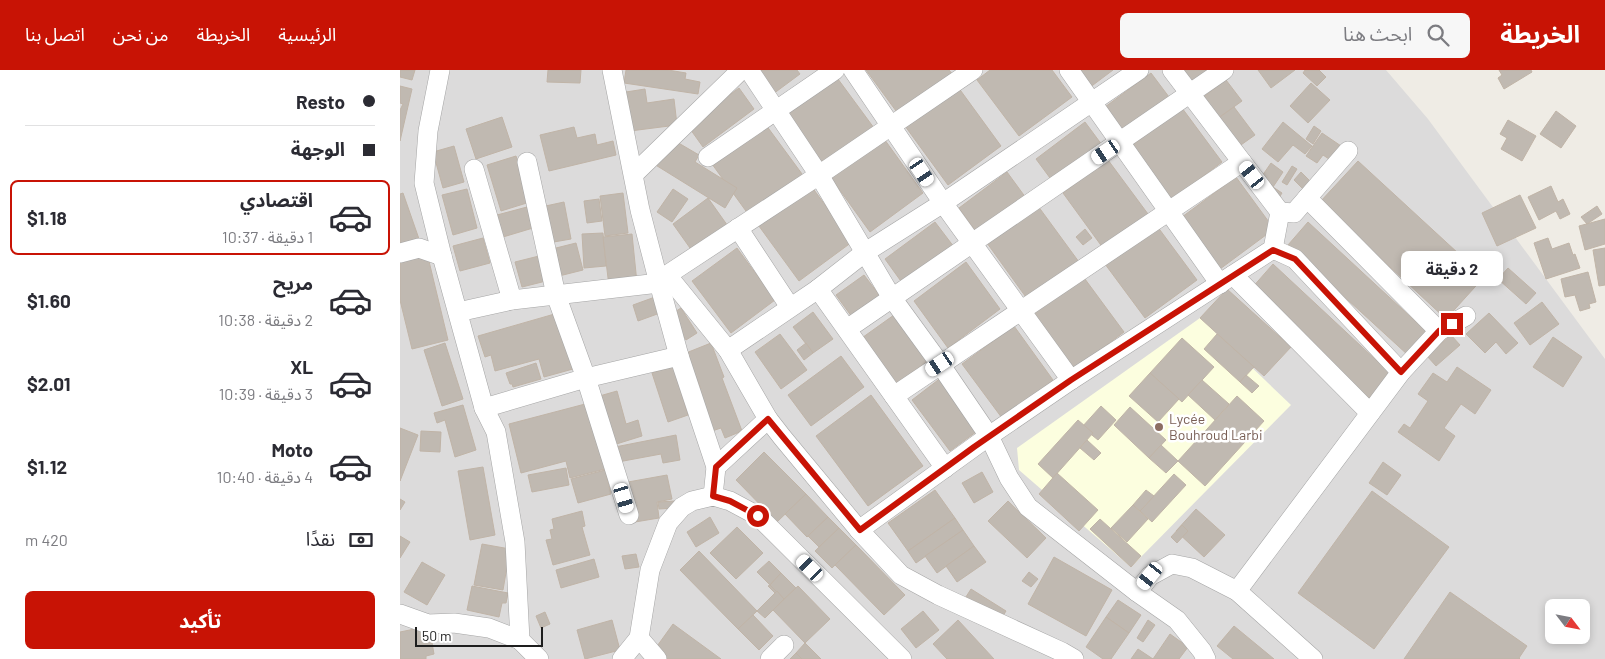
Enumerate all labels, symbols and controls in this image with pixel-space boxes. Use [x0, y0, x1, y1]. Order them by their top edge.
search box [1120, 13, 1470, 58]
text: الخريطة [1500, 19, 1580, 48]
icon: search [1424, 21, 1452, 49]
text: ابحث هنا [1343, 22, 1412, 45]
text: اتصل بنا [25, 23, 85, 45]
text: من نحن [113, 23, 168, 45]
text: الخريطة [196, 23, 250, 45]
text: الرئيسية [278, 23, 336, 45]
text: Resto [296, 90, 345, 113]
text: الوجهة [291, 137, 345, 160]
car [1089, 137, 1122, 167]
car [907, 155, 936, 189]
car [1236, 159, 1267, 191]
text: اقتصادي [240, 188, 313, 211]
icon: car [328, 195, 373, 240]
text: $1.18 [27, 206, 67, 229]
text: 1 دقيقة · 10:37 [222, 227, 313, 246]
callout: 2 دقيقة [1401, 252, 1503, 286]
text: 2 دقيقة [1426, 259, 1478, 278]
text: مريح [273, 271, 313, 294]
icon: car [328, 278, 373, 323]
text: $1.60 [27, 289, 71, 312]
text: 2 دقيقة · 10:38 [218, 310, 313, 329]
route end [1441, 313, 1463, 335]
car [923, 349, 956, 379]
text: XL [290, 355, 313, 378]
icon: car [328, 361, 373, 406]
text: $2.01 [27, 372, 71, 395]
text: 3 دقيقة · 10:39 [219, 384, 313, 403]
place label: Lycée Bouhroud Larbi [1169, 410, 1262, 443]
marker: Lycée Bouhroud Larbi [1153, 421, 1165, 433]
text: Moto [271, 438, 313, 461]
icon: car [328, 444, 373, 489]
text: $1.12 [27, 455, 67, 478]
text: 4 دقيقة · 10:40 [217, 467, 313, 486]
car [612, 481, 635, 515]
route start [747, 505, 769, 527]
icon: cash [347, 526, 375, 554]
text: نقدًا [306, 527, 335, 550]
text: 420 m [25, 530, 68, 549]
car [794, 552, 825, 584]
car [1134, 560, 1165, 592]
button: تأكيد [25, 591, 375, 649]
north arrow [1545, 599, 1590, 644]
map controls [1545, 599, 1590, 644]
scale bar [415, 624, 542, 647]
text: 50 m [422, 627, 451, 644]

